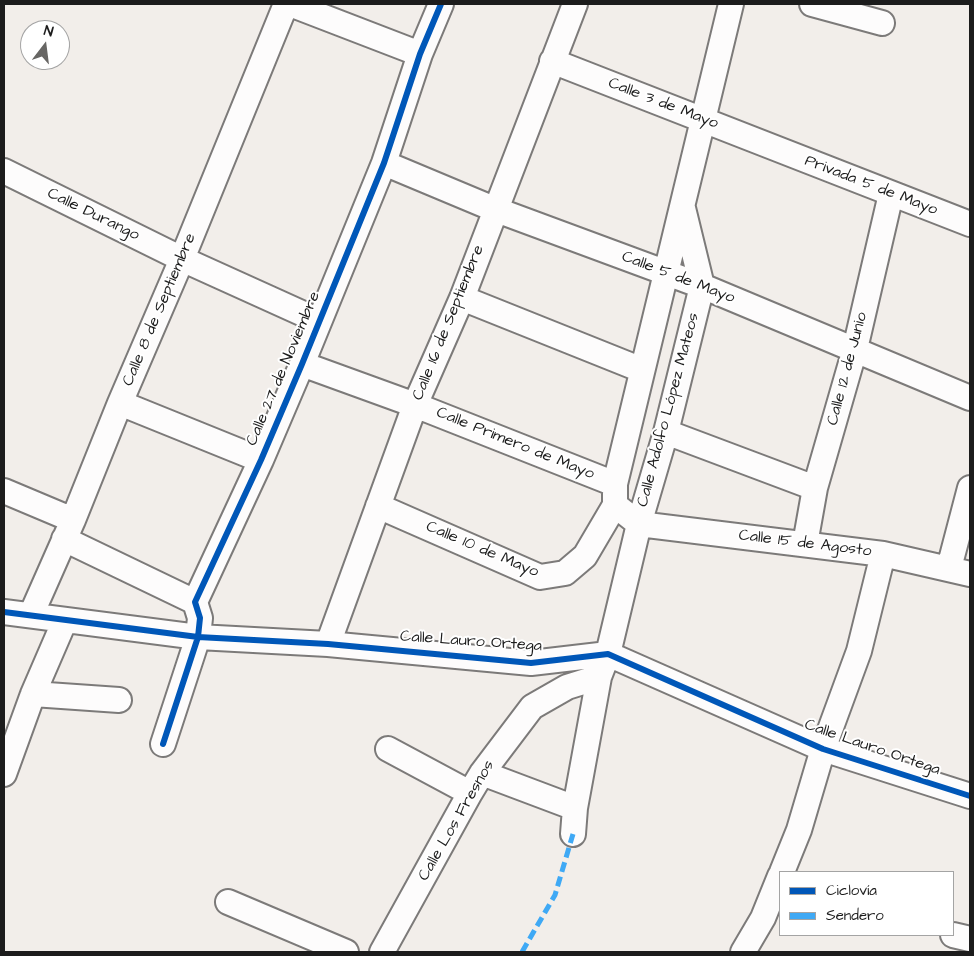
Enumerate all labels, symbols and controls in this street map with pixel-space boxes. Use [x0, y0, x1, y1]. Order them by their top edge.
north arrow [20, 20, 70, 70]
text: N [42, 21, 55, 42]
street label: Calle 3 de Mayo [605, 74, 721, 134]
street label: Privada 5 de Mayo [802, 152, 940, 220]
street label: Calle Durango [44, 184, 142, 246]
street label: Calle 8 de Septiembre [119, 231, 201, 389]
street label: Calle 16 de Septiembre [409, 243, 489, 403]
street label: Calle 5 de Mayo [619, 248, 737, 308]
street label: Calle 27 de Noviembre [243, 289, 325, 449]
street label: Calle 12 de Junio [824, 310, 872, 428]
street label: Calle Adolfo López Mateos [634, 311, 704, 509]
street label: Calle Primero de Mayo [433, 403, 597, 485]
street label: Calle 10 de Mayo [423, 518, 541, 582]
street label: Calle 15 de Agosto [738, 526, 872, 562]
street label: Calle Lauro Ortega [399, 627, 543, 657]
street label: Calle Lauro Ortega [802, 716, 942, 780]
street label: Calle Los Fresnos [415, 757, 499, 885]
legend [779, 871, 954, 936]
text: Ciclovía [826, 880, 877, 901]
text: Sendero [826, 905, 884, 926]

